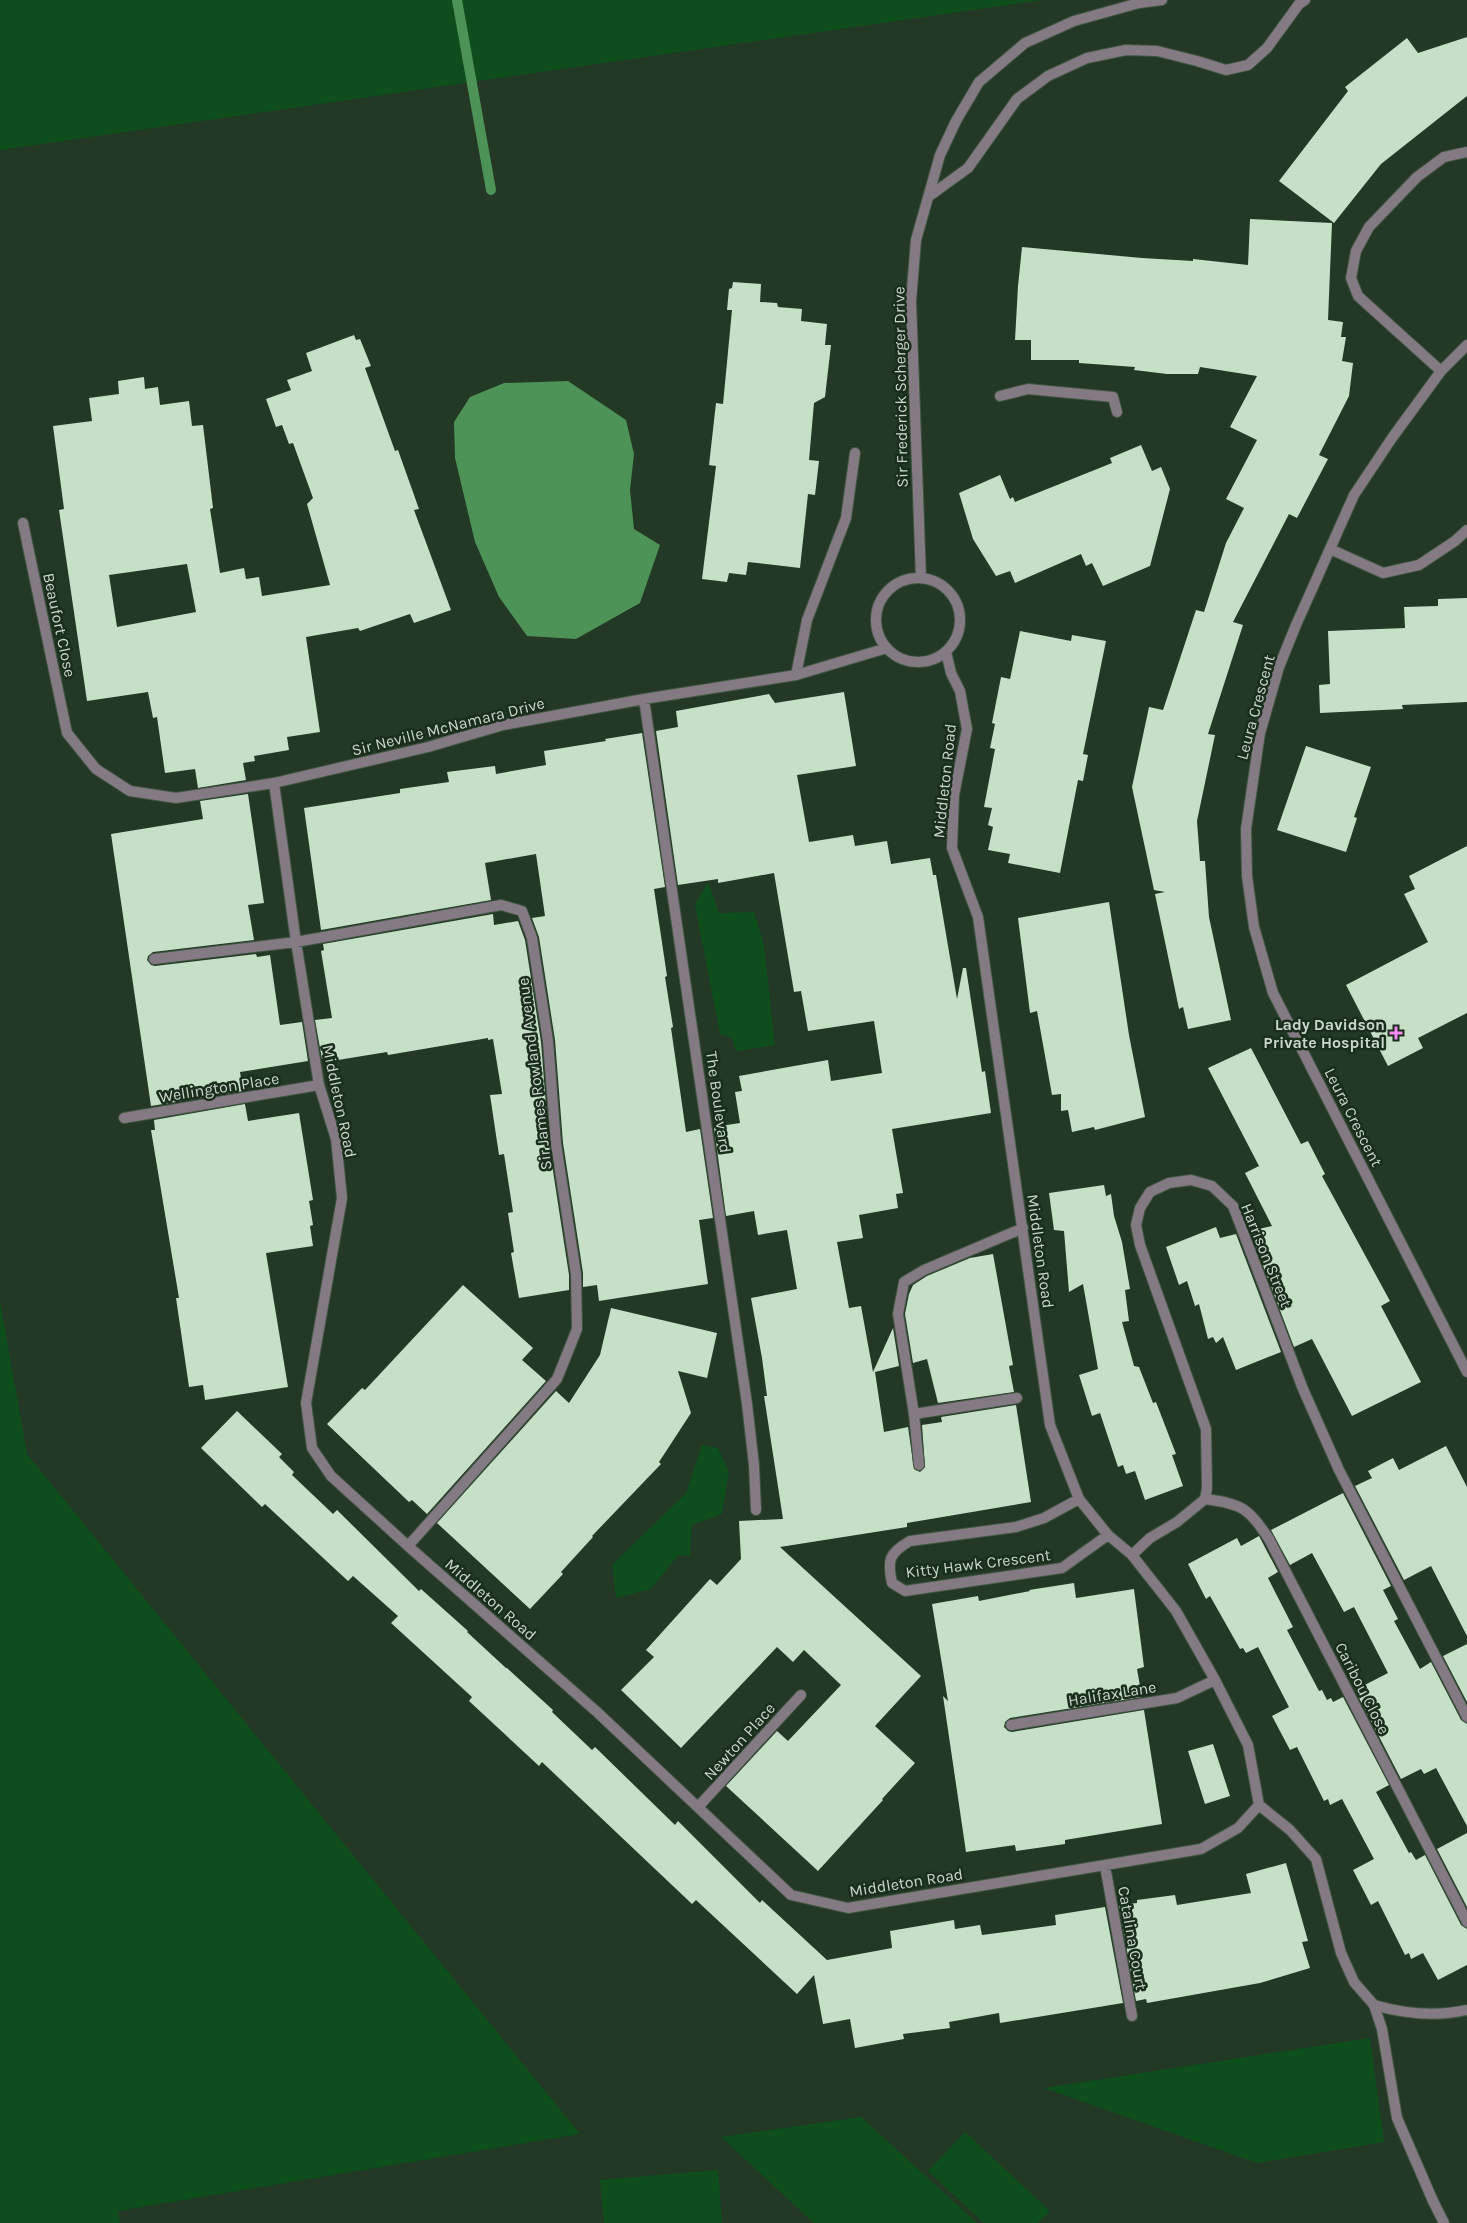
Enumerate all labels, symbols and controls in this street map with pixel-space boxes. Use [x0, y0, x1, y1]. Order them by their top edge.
street label: Sir Frederick Scherger Drive [889, 286, 912, 488]
street label: Beaufort Close [39, 571, 80, 679]
street label: Leura Crescent [1232, 652, 1279, 762]
street label: Sir Neville McNamara Drive [350, 693, 547, 760]
street label: Middleton Road [929, 723, 960, 839]
street label: Sir James Rowland Avenue [513, 977, 556, 1171]
place label: Lady Davidson Private Hospital [1263, 1015, 1385, 1052]
marker: Lady Davidson Private Hospital [1389, 1026, 1403, 1040]
street label: Middleton Road [318, 1043, 361, 1159]
street label: The Boulevard [702, 1050, 735, 1154]
street label: Leura Crescent [1321, 1065, 1387, 1170]
street label: Wellington Place [158, 1069, 280, 1106]
street label: Middleton Road [1023, 1193, 1058, 1309]
street label: Harrison Street [1237, 1200, 1296, 1310]
street label: Kitty Hawk Crescent [904, 1545, 1052, 1582]
street label: Middleton Road [441, 1554, 540, 1644]
street label: Caribou Close [1331, 1639, 1394, 1737]
street label: Halifax Lane [1067, 1677, 1158, 1710]
street label: Newton Place [700, 1699, 779, 1784]
street label: Middleton Road [848, 1864, 964, 1901]
street label: Catalina Court [1114, 1885, 1151, 1991]

